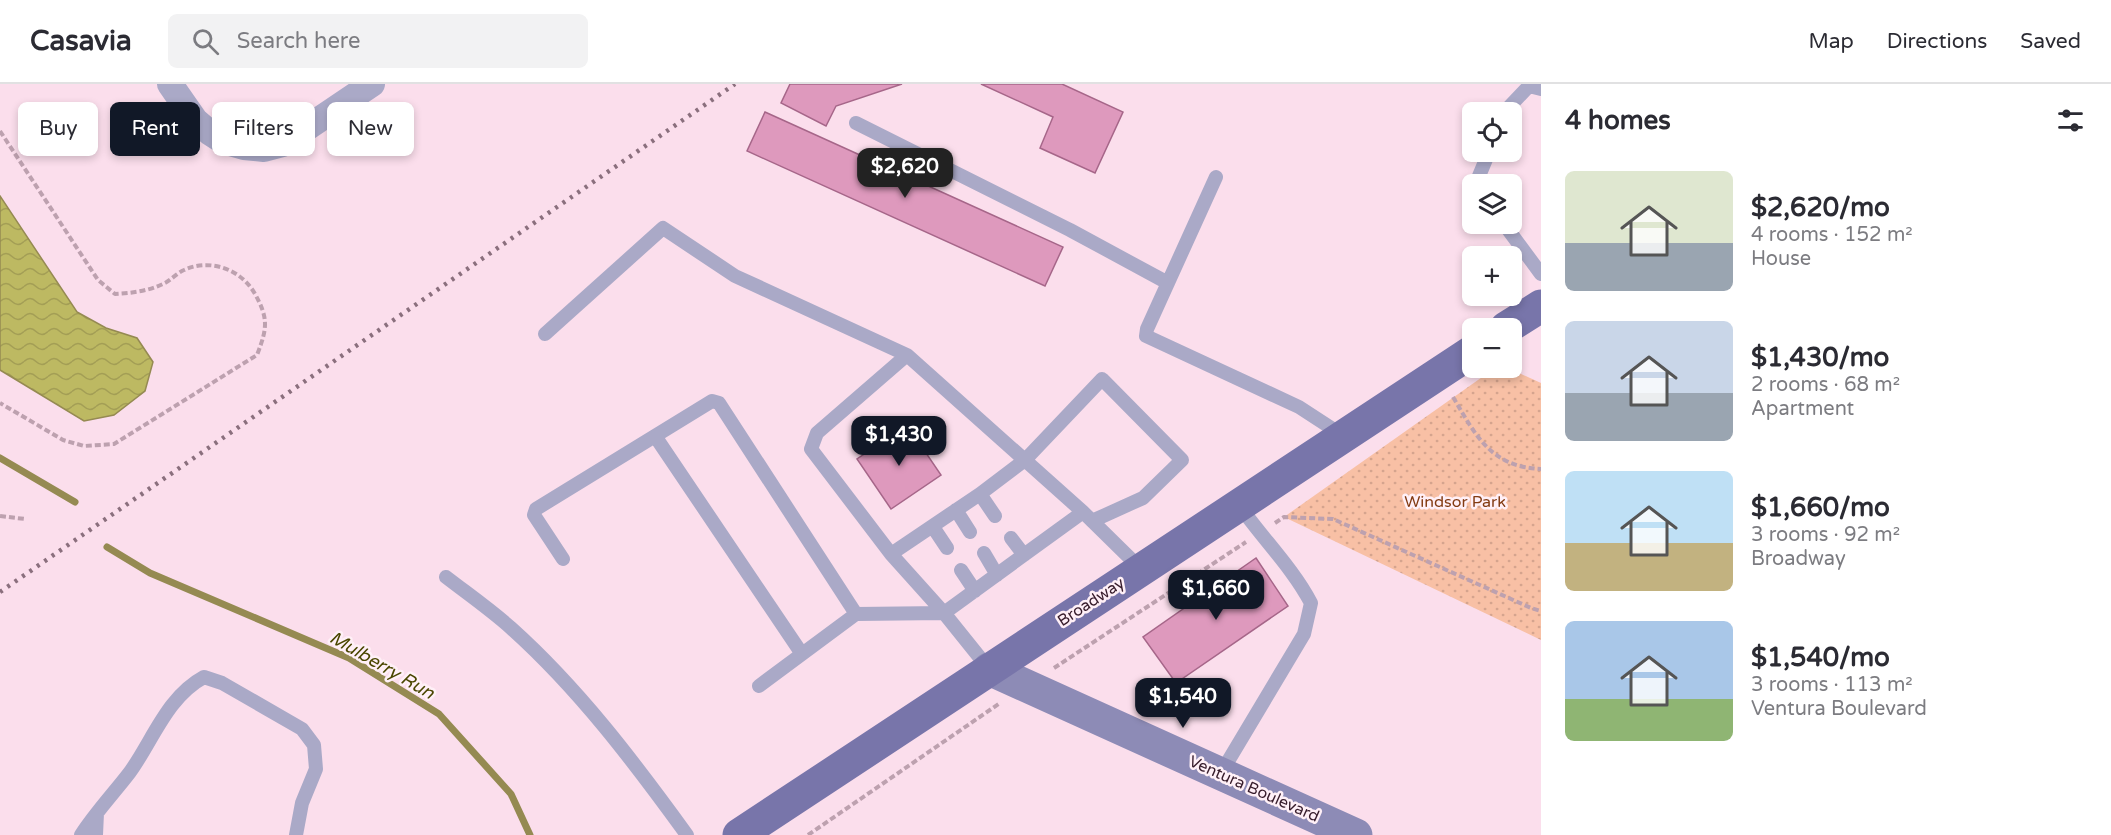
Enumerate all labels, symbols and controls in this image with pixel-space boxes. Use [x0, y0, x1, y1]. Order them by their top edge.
search box [168, 14, 588, 68]
text: Casavia [30, 24, 132, 58]
icon: search [189, 25, 222, 58]
text: Search here [237, 28, 360, 54]
text: Map [1808, 29, 1854, 54]
text: Directions [1887, 29, 1987, 54]
text: Saved [2020, 29, 2081, 54]
chip: Buy [18, 102, 98, 156]
chip: Rent [110, 102, 200, 156]
chip: Filters [212, 102, 315, 156]
chip: New [327, 102, 414, 156]
map controls [1462, 102, 1522, 378]
button: locate [1462, 102, 1522, 162]
icon: filters [2054, 104, 2087, 137]
text: 4 homes [1565, 105, 1671, 136]
pin: $2,620 [856, 148, 954, 199]
text: $2,620 [871, 155, 939, 179]
button: layers [1462, 174, 1522, 234]
text: $2,620/mo [1751, 192, 1890, 223]
icon: home [1613, 195, 1685, 267]
text: 4 rooms · 152 m² [1751, 223, 1913, 247]
button: + [1462, 246, 1522, 306]
text: House [1751, 247, 1811, 271]
button: − [1462, 318, 1522, 378]
text: $1,430/mo [1751, 342, 1889, 373]
icon: home [1613, 345, 1685, 417]
text: 2 rooms · 68 m² [1751, 373, 1900, 397]
text: Apartment [1751, 397, 1854, 421]
pin: $1,430 [850, 416, 948, 467]
text: $1,430 [865, 423, 933, 447]
park label: Windsor Park [1404, 492, 1506, 512]
text: $1,660/mo [1751, 492, 1890, 523]
icon: home [1613, 495, 1685, 567]
text: 3 rooms · 92 m² [1751, 523, 1900, 547]
text: Broadway [1751, 547, 1846, 571]
pin: $1,660 [1167, 570, 1265, 621]
street label: Broadway [1054, 573, 1129, 631]
text: $1,660 [1182, 577, 1250, 601]
water label: Mulberry Run [326, 626, 439, 704]
text: $1,540/mo [1751, 642, 1890, 673]
icon: home [1613, 645, 1685, 717]
text: 3 rooms · 113 m² [1751, 673, 1913, 697]
pin: $1,540 [1134, 678, 1232, 729]
text: $1,540 [1149, 685, 1217, 709]
text: Ventura Boulevard [1751, 697, 1927, 721]
street label: Ventura Boulevard [1186, 751, 1322, 827]

